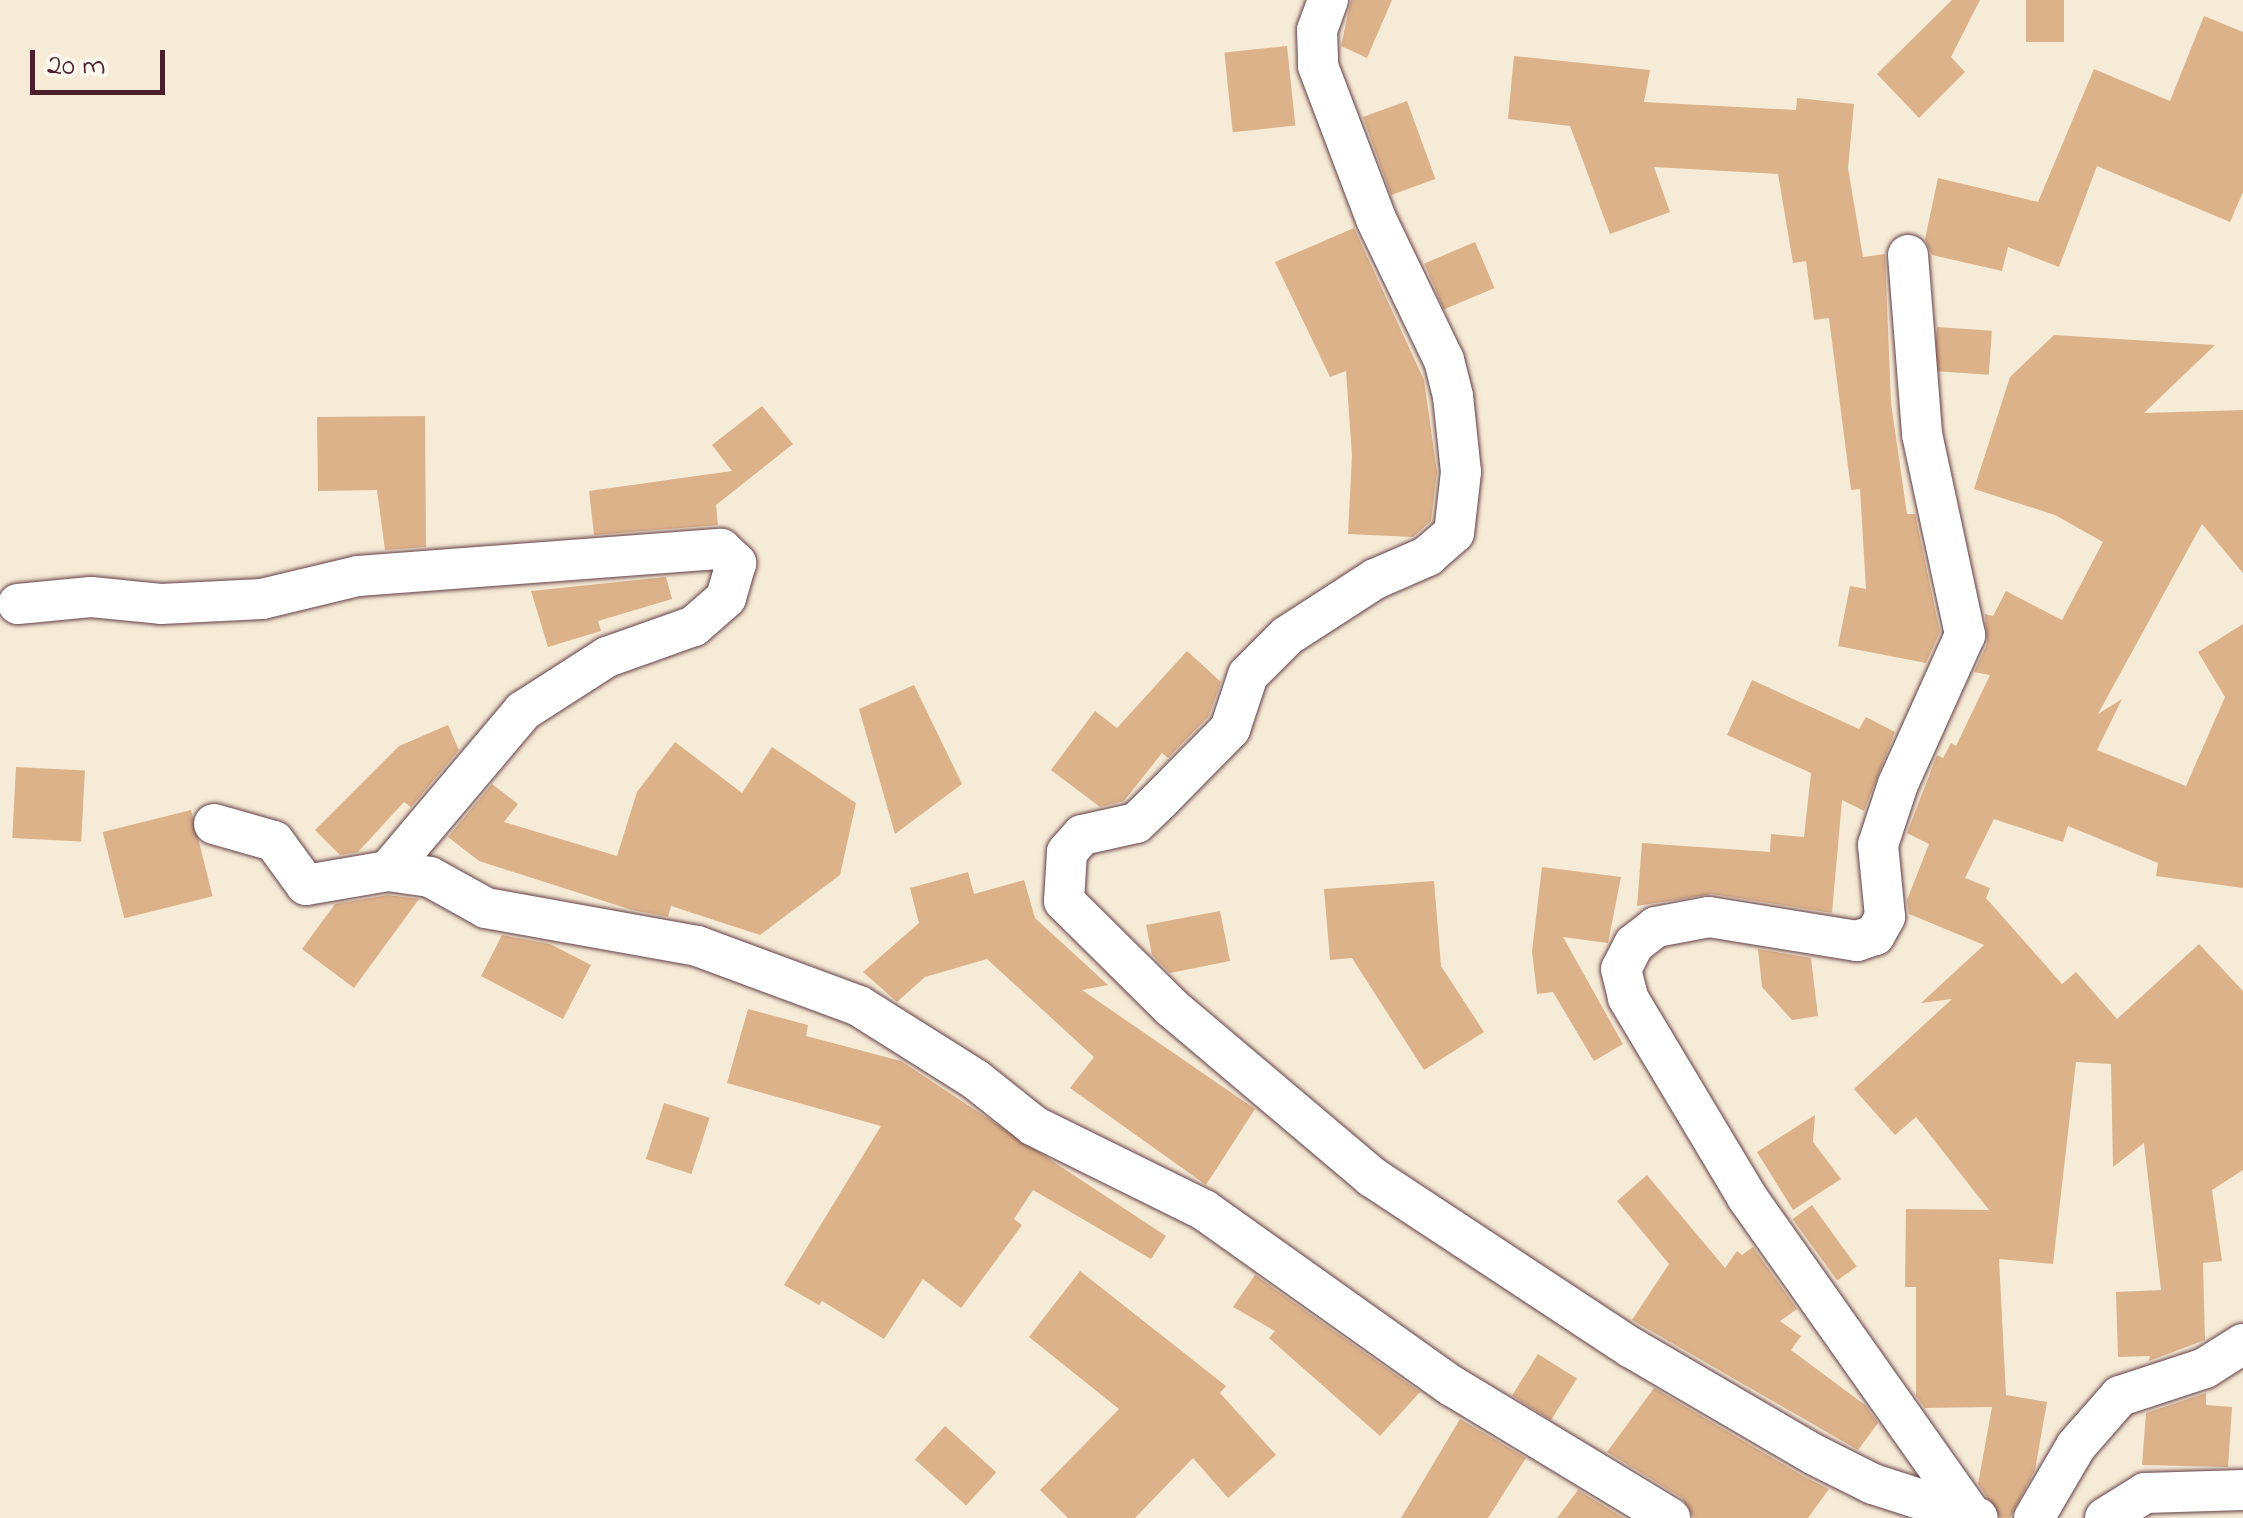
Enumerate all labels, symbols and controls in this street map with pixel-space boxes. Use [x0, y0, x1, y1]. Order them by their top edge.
scale bar [35, 30, 170, 92]
text: 20 m [47, 45, 106, 89]

